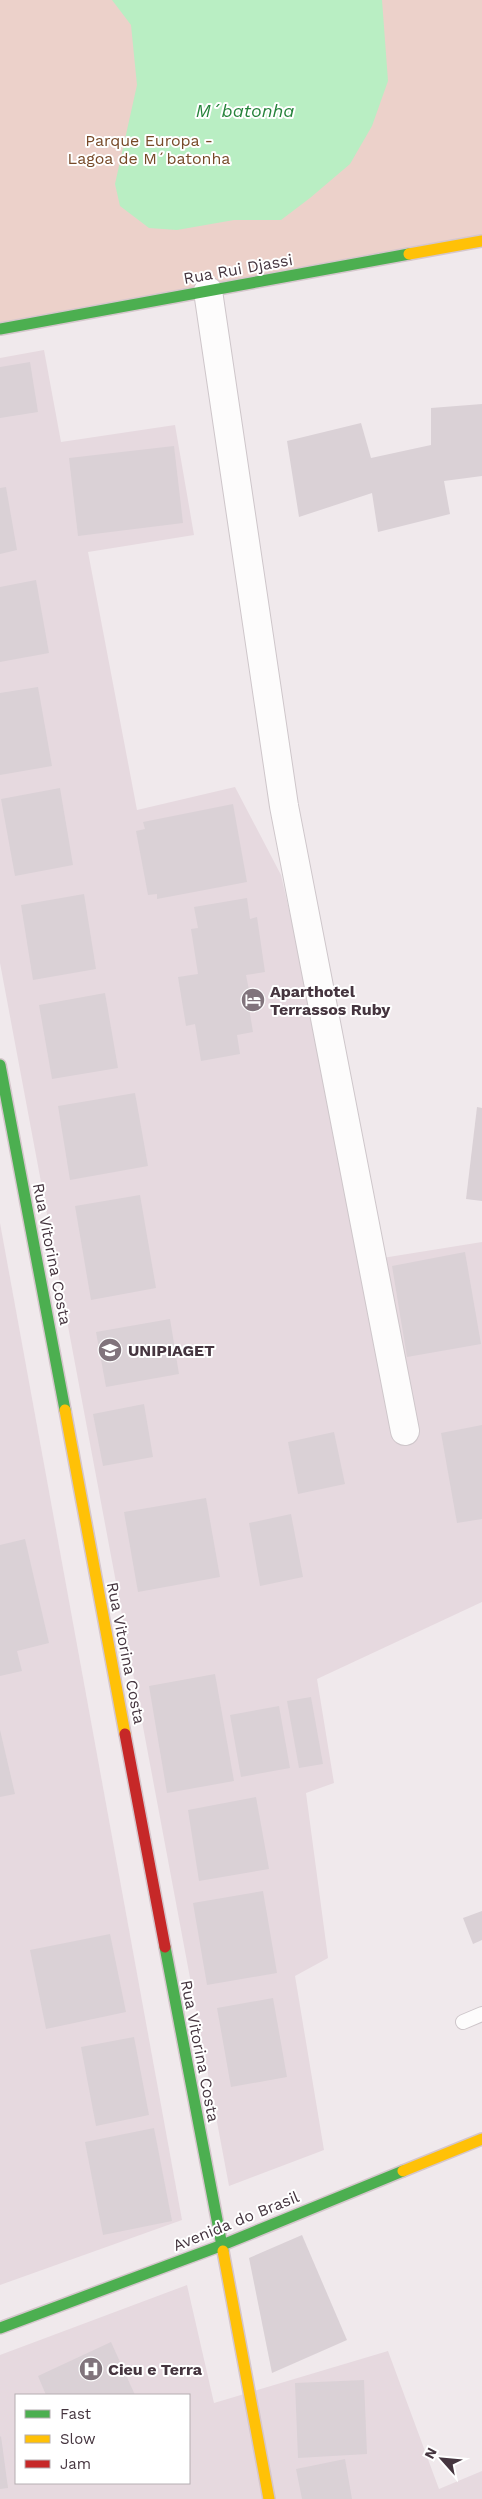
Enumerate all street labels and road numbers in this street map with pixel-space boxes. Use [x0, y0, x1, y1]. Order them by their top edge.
street label: Rua Rui Djassi [182, 250, 294, 288]
street label: Rua Vitorina Costa [29, 1181, 75, 1327]
street label: Rua Vitorina Costa [103, 1580, 149, 1726]
street label: Rua Vitorina Costa [177, 1978, 223, 2124]
street label: Avenida do Brasil [170, 2187, 302, 2255]

